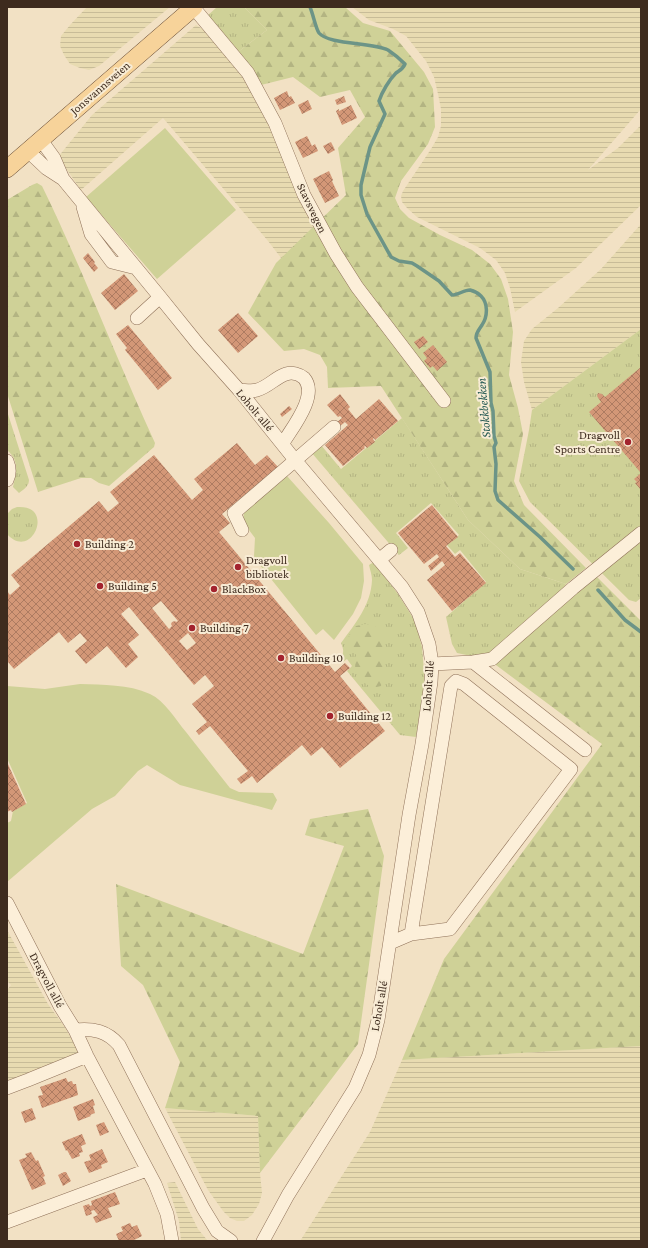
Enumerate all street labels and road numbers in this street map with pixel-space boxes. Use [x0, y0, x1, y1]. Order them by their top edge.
street label: Jonsvannsveien [66, 58, 133, 118]
street label: Stavsvegen [294, 181, 330, 236]
street label: Loholt allé [233, 386, 277, 434]
street label: Loholt allé [419, 660, 437, 712]
street label: Dragvoll allé [27, 950, 67, 1010]
street label: Loholt allé [368, 980, 390, 1032]

